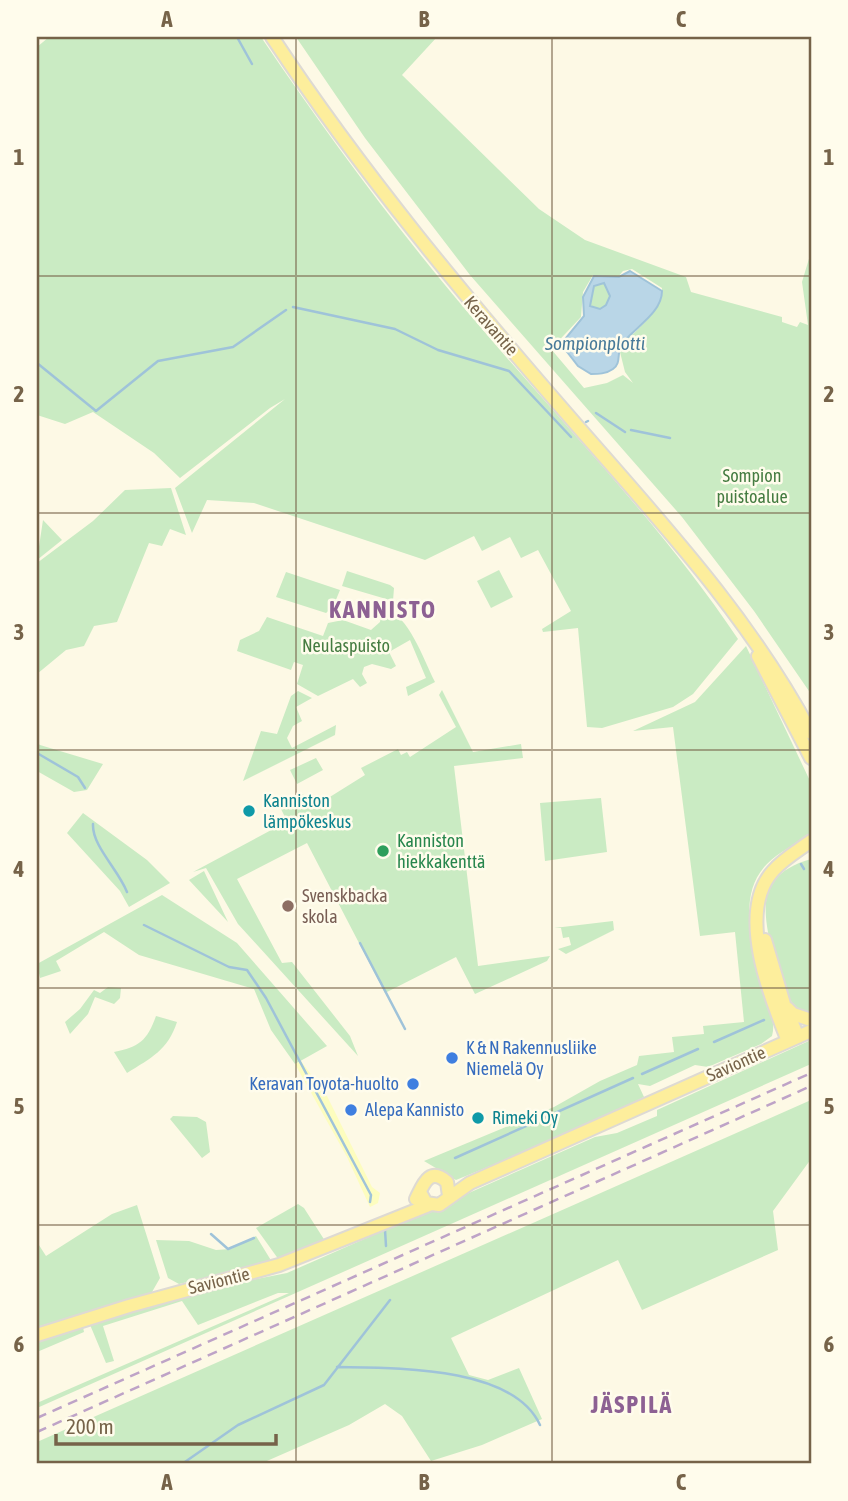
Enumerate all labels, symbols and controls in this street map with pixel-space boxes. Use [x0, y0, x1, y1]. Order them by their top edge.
text: A [160, 6, 173, 32]
text: B [419, 6, 430, 32]
text: C [676, 6, 687, 32]
text: 1 [14, 144, 25, 170]
text: 1 [824, 144, 835, 170]
street label: Keravantie [460, 292, 523, 360]
water label: Sompionplotti [544, 332, 645, 354]
text: 2 [14, 381, 24, 407]
text: 2 [824, 381, 834, 407]
park label: Sompion puistoalue [716, 465, 788, 507]
district label: KANNISTO [329, 596, 437, 623]
text: 3 [14, 619, 24, 645]
text: 3 [824, 619, 834, 645]
park label: Neulaspuisto [302, 635, 390, 656]
place label: Kanniston lämpökeskus [263, 790, 351, 832]
marker: Kanniston lämpökeskus [241, 803, 257, 819]
place label: Kanniston hiekkakenttä [397, 830, 485, 872]
marker: Kanniston hiekkakenttä [375, 843, 391, 859]
text: 4 [13, 856, 25, 882]
text: 4 [823, 856, 835, 882]
place label: Svenskbacka skola [302, 885, 388, 927]
marker: Svenskbacka skola [280, 898, 296, 914]
place label: K & N Rakennusliike Niemelä Oy [466, 1037, 597, 1079]
street label: Saviontie [703, 1041, 768, 1086]
marker: K & N Rakennusliike Niemelä Oy [444, 1050, 460, 1066]
place label: Keravan Toyota-huolto [249, 1073, 399, 1094]
marker: Keravan Toyota-huolto [405, 1076, 421, 1092]
text: 5 [14, 1093, 25, 1119]
text: 5 [824, 1093, 835, 1119]
place label: Alepa Kannisto [365, 1099, 464, 1120]
marker: Alepa Kannisto [343, 1102, 359, 1118]
place label: Rimeki Oy [492, 1107, 558, 1128]
marker: Rimeki Oy [470, 1110, 486, 1126]
street label: Saviontie [186, 1263, 252, 1298]
text: 6 [14, 1331, 25, 1357]
text: 6 [824, 1331, 835, 1357]
district label: JÄSPILÄ [590, 1391, 673, 1418]
scale bar [56, 1403, 276, 1447]
text: 200 m [66, 1414, 114, 1438]
text: A [160, 1469, 173, 1495]
text: B [419, 1469, 430, 1495]
text: C [676, 1469, 687, 1495]

